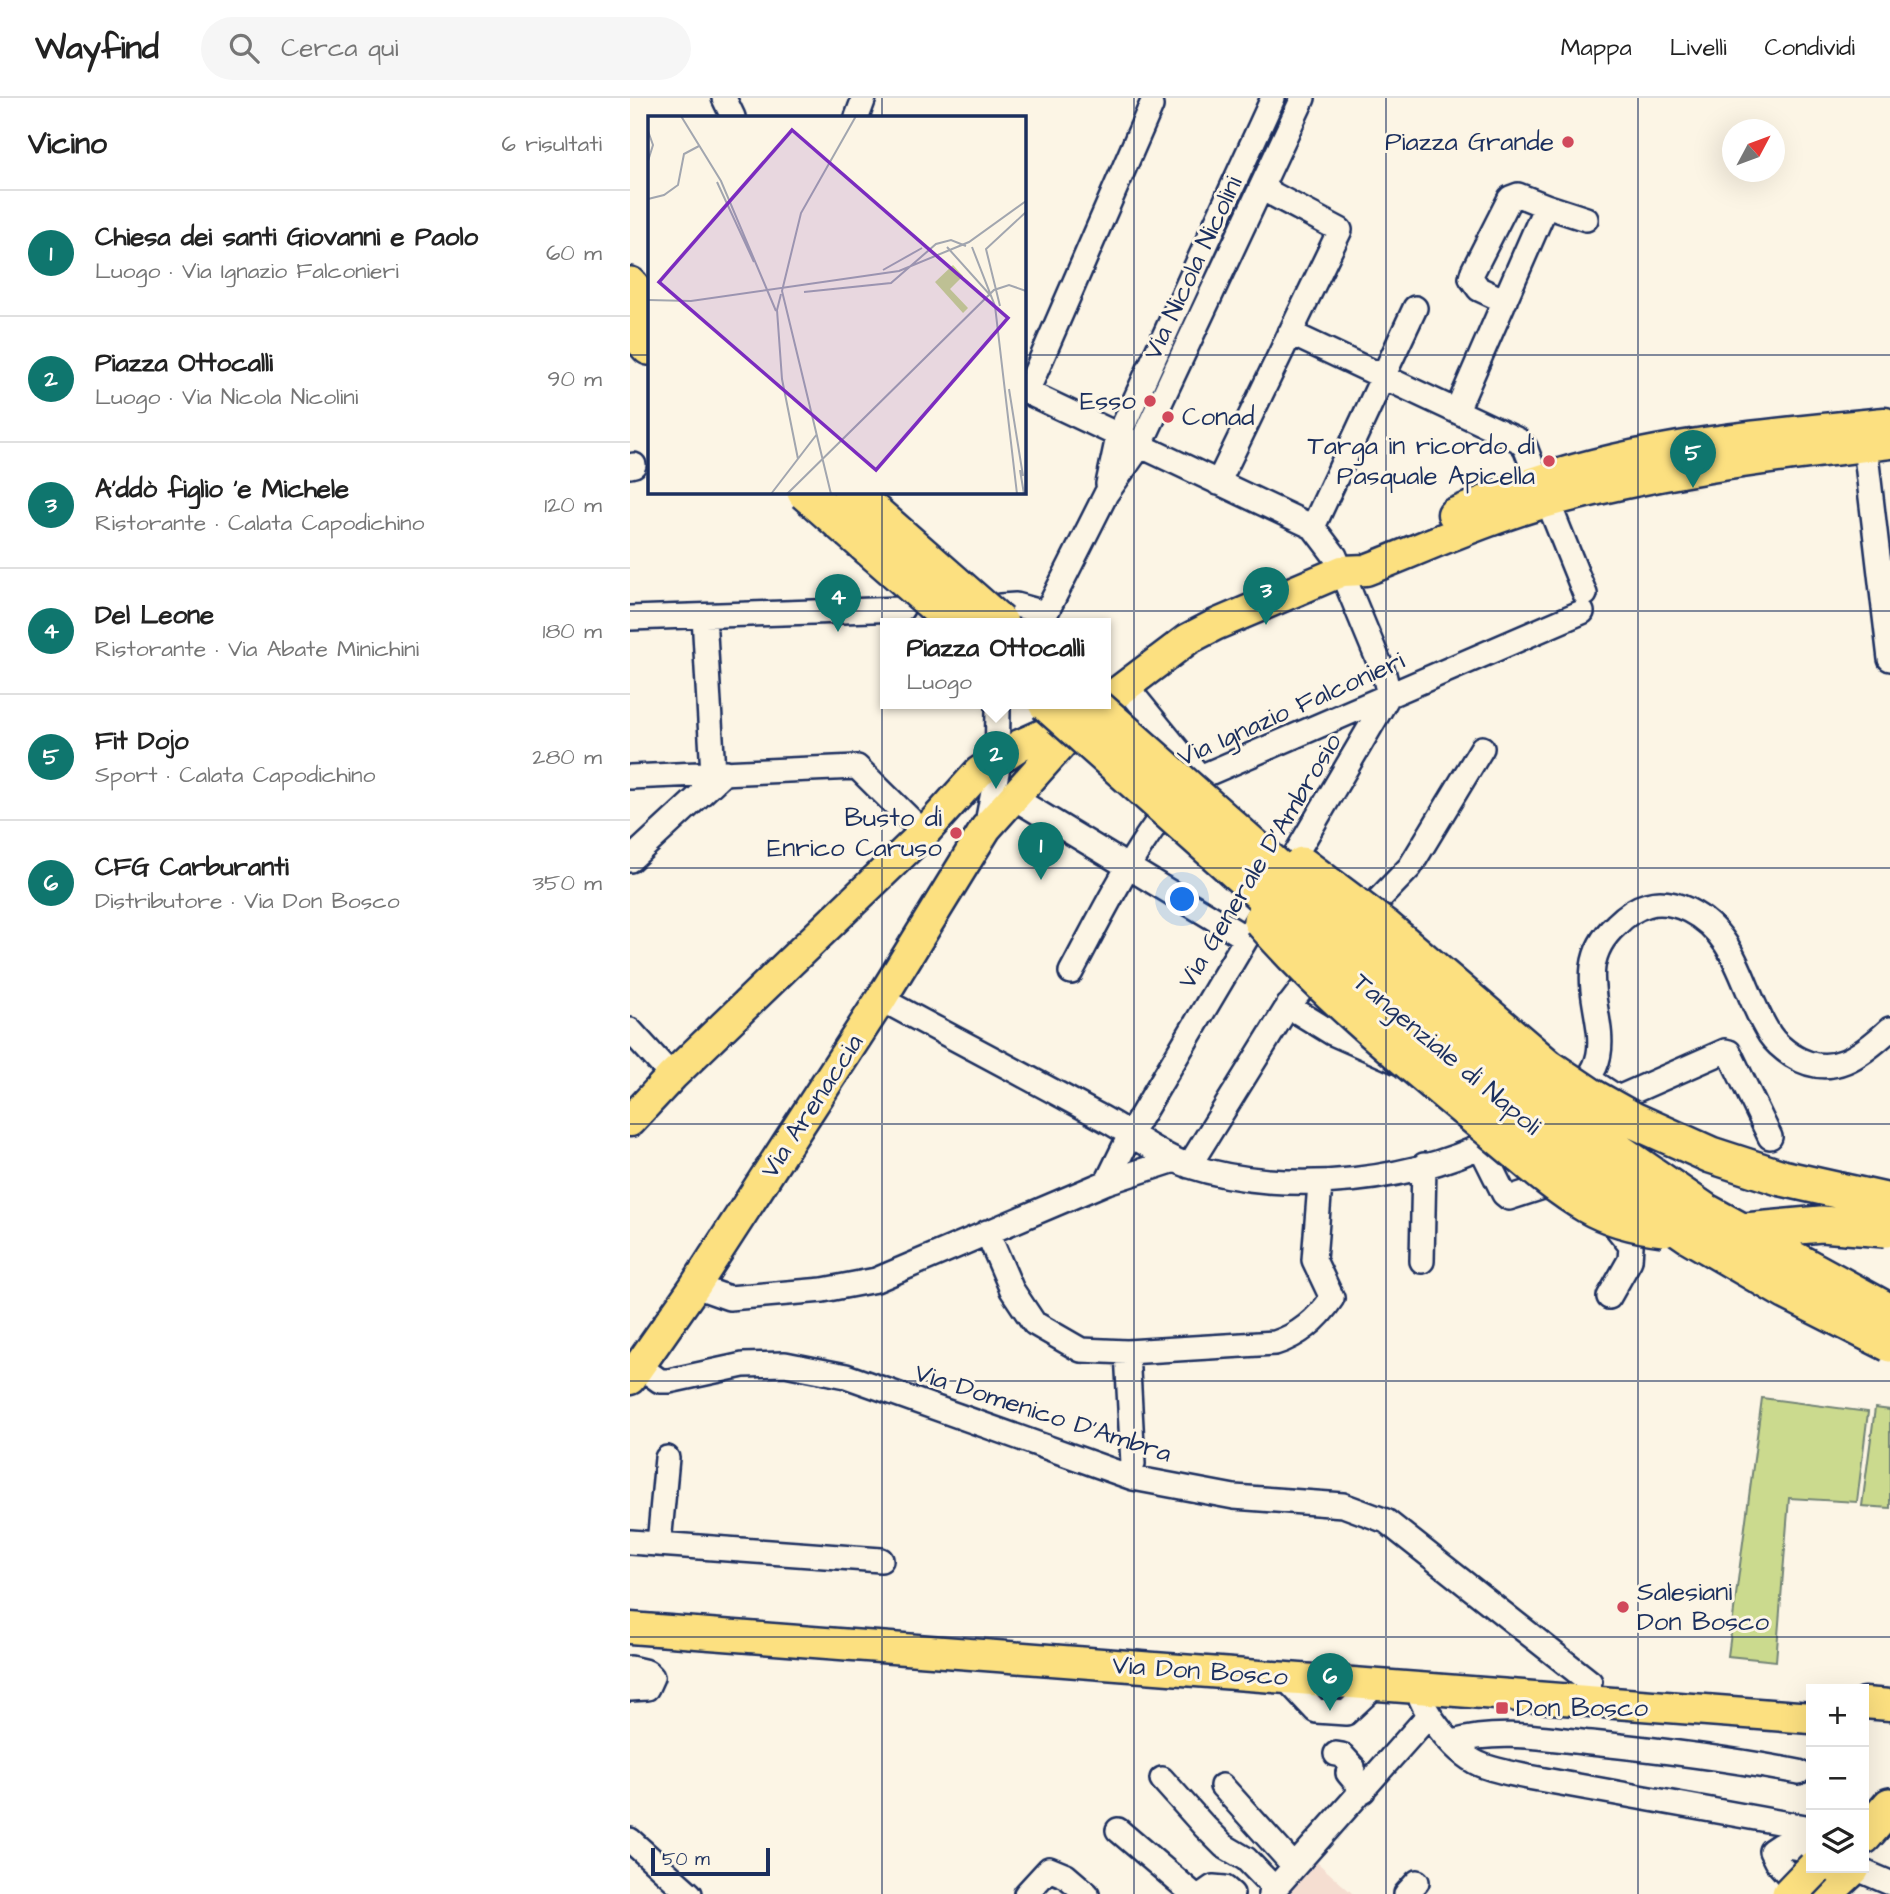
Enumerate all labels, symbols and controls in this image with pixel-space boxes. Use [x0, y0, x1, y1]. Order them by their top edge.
search box [201, 17, 691, 80]
text: Wayfind [35, 25, 159, 71]
icon: search [225, 29, 263, 67]
text: Cerca qui [281, 30, 398, 66]
text: Mappa [1561, 31, 1632, 65]
text: Livelli [1670, 31, 1727, 65]
text: Condividi [1765, 31, 1855, 65]
inset map [648, 116, 1026, 494]
north arrow [1722, 119, 1785, 182]
text: Vicino [28, 123, 107, 165]
place label: Piazza Grande [1385, 124, 1554, 160]
text: 6 risultati [502, 128, 602, 160]
marker: Piazza Grande [1560, 134, 1576, 150]
street label: Via Nicola Nicolini [1135, 170, 1251, 366]
text: Chiesa dei santi Giovanni e Paolo [95, 219, 478, 255]
text: 1 [50, 237, 52, 269]
text: 60 m [546, 237, 602, 269]
text: Luogo · Via Ignazio Falconieri [95, 255, 399, 287]
text: Piazza Ottocalli [95, 345, 273, 381]
text: 2 [44, 363, 58, 395]
text: 90 m [547, 363, 602, 395]
text: Luogo · Via Nicola Nicolini [95, 381, 358, 413]
place label: Esso [1080, 383, 1136, 419]
marker: Esso [1142, 393, 1158, 409]
place label: Conad [1182, 399, 1255, 435]
marker: Conad [1160, 409, 1176, 425]
place label: Targa in ricordo di Pasquale Apicella [1308, 428, 1535, 494]
pin: 5 [1670, 430, 1716, 488]
marker: Targa in ricordo di Pasquale Apicella [1541, 453, 1557, 469]
text: A'ddò figlio 'e Michele [95, 471, 349, 507]
text: 3 [45, 489, 57, 521]
text: 120 m [544, 489, 602, 521]
text: Ristorante · Calata Capodichino [95, 507, 424, 539]
pin: 3 [1243, 567, 1289, 625]
pin: 4 [815, 574, 861, 632]
text: Del Leone [95, 597, 214, 633]
text: 4 [43, 615, 59, 647]
text: 180 m [543, 615, 602, 647]
popup [880, 618, 1111, 709]
text: Piazza Ottocalli [907, 630, 1085, 666]
text: Ristorante · Via Abate Minichini [95, 633, 419, 665]
street label: Via Ignazio Falconieri [1172, 643, 1411, 777]
text: Luogo [907, 666, 972, 698]
text: Fit Dojo [95, 723, 189, 759]
street label: Via Generale D'Ambrosio [1169, 726, 1351, 996]
pin: 2 [973, 731, 1019, 789]
text: 5 [43, 741, 59, 773]
text: 280 m [532, 741, 602, 773]
text: Sport · Calata Capodichino [95, 759, 376, 791]
place label: Busto di Enrico Caruso [767, 800, 942, 866]
pin: 1 [1018, 822, 1064, 880]
marker: Busto di Enrico Caruso [948, 825, 964, 841]
text: CFG Carburanti [95, 849, 289, 885]
text: 6 [44, 867, 58, 899]
text: 350 m [532, 867, 602, 899]
your location [1165, 882, 1199, 916]
text: Distributore · Via Don Bosco [95, 885, 400, 917]
street label: Tangenziale di Napoli [1344, 964, 1549, 1145]
street label: Via Arenaccia [752, 1027, 872, 1185]
street label: Via Domenico D'Ambra [910, 1354, 1176, 1472]
place label: Salesiani Don Bosco [1637, 1574, 1770, 1640]
marker: Salesiani Don Bosco [1615, 1599, 1631, 1615]
street label: Via Don Bosco [1111, 1647, 1289, 1695]
pin: 6 [1307, 1653, 1353, 1711]
map controls [1806, 1684, 1869, 1873]
button: + [1806, 1684, 1869, 1747]
place label: Don Bosco [1516, 1690, 1649, 1726]
marker: Don Bosco [1494, 1700, 1510, 1716]
button: − [1806, 1747, 1869, 1810]
button: layers [1806, 1810, 1869, 1873]
scale bar [651, 1845, 770, 1877]
text: 50 m [662, 1846, 710, 1873]

